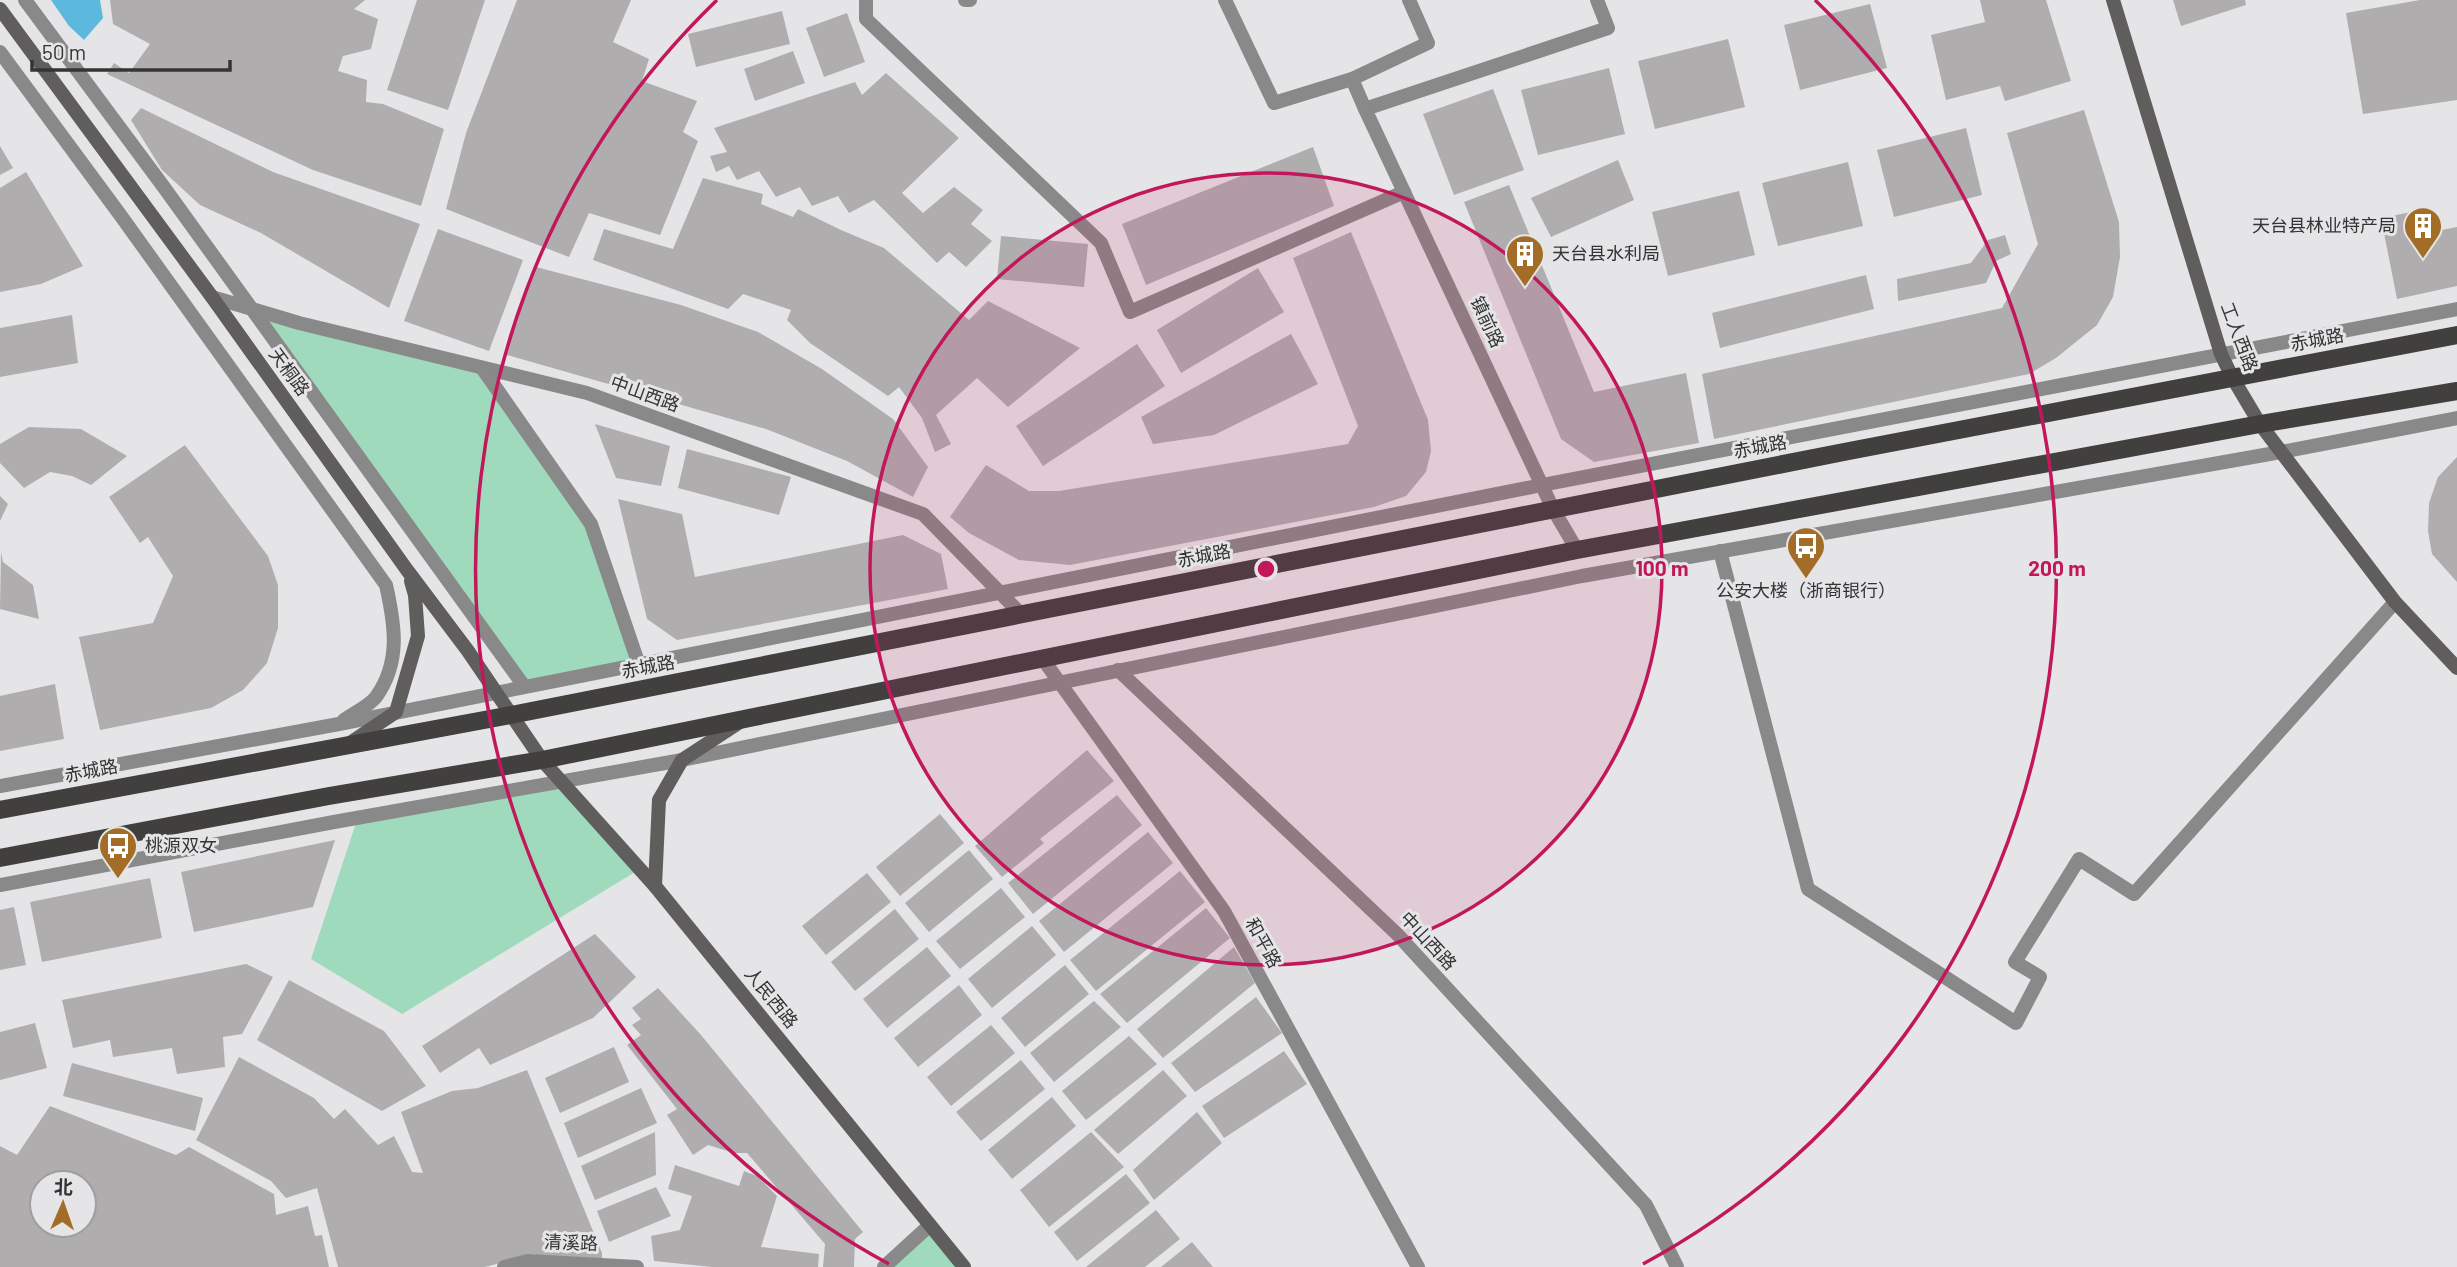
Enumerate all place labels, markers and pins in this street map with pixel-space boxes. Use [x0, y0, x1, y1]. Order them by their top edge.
building icon: 天台县林业特产局 [2402, 205, 2444, 260]
place label: 天台县林业特产局 [2252, 214, 2396, 236]
building icon: 天台县水利局 [1504, 233, 1546, 288]
place label: 天台县水利局 [1552, 242, 1660, 264]
bus stop icon: 公安大楼（浙商银行） [1785, 525, 1827, 580]
centre of rings [1254, 557, 1278, 581]
place label: 公安大楼（浙商银行） [1716, 579, 1896, 601]
bus stop icon: 桃源双女 [97, 825, 139, 880]
place label: 桃源双女 [145, 834, 217, 856]

